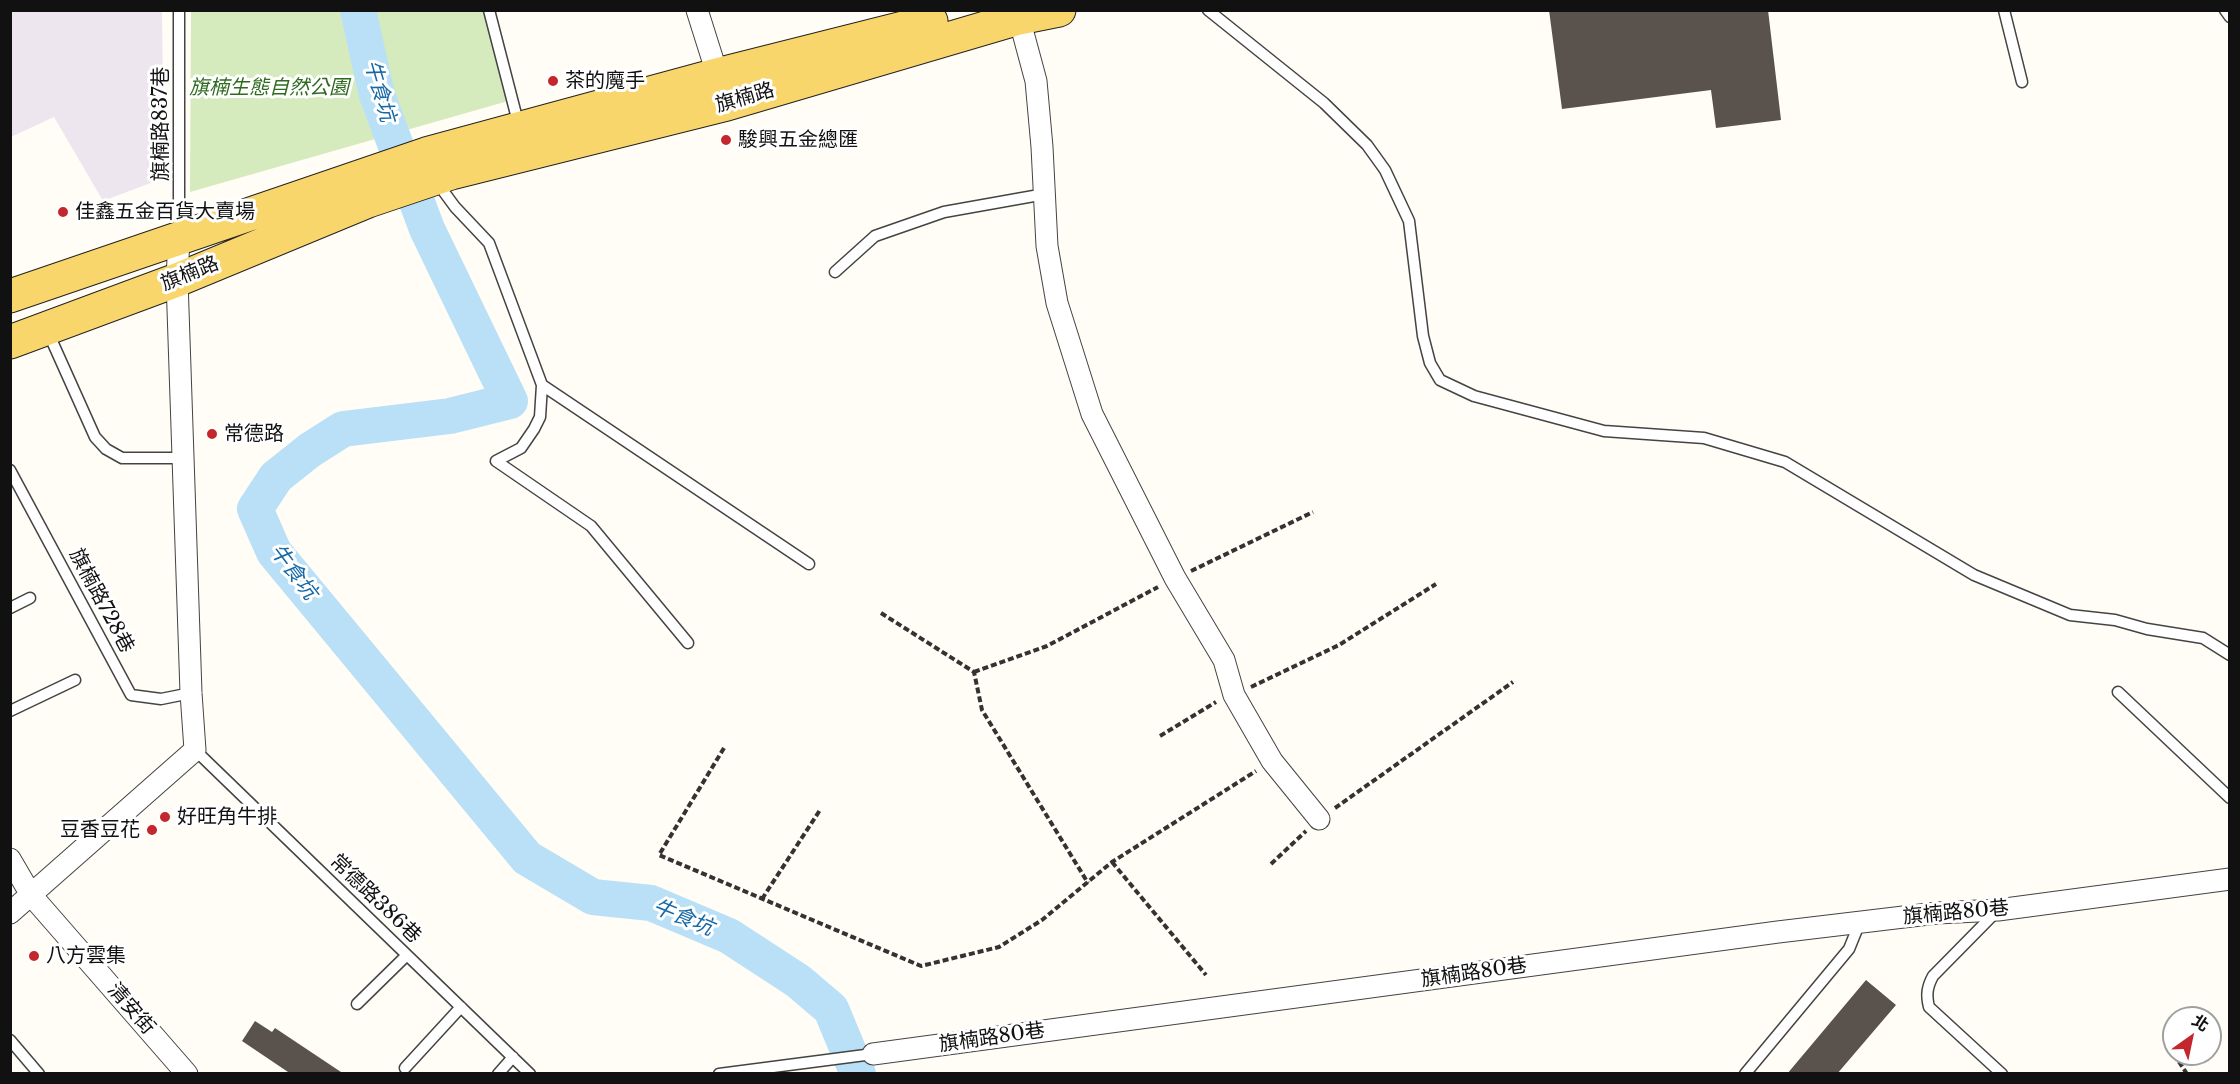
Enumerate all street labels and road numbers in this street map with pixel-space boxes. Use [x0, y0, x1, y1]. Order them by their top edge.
street label: 旗楠路837巷 [149, 67, 173, 181]
street label: 旗楠路 [713, 78, 777, 118]
street label: 旗楠路 [158, 252, 222, 296]
street label: 旗楠路728巷 [64, 545, 138, 657]
street label: 常德路386巷 [324, 850, 426, 948]
street label: 旗楠路80巷 [1902, 896, 2010, 930]
street label: 旗楠路80巷 [1420, 954, 1528, 992]
street label: 清安街 [102, 978, 160, 1040]
street label: 旗楠路80巷 [938, 1019, 1046, 1057]

